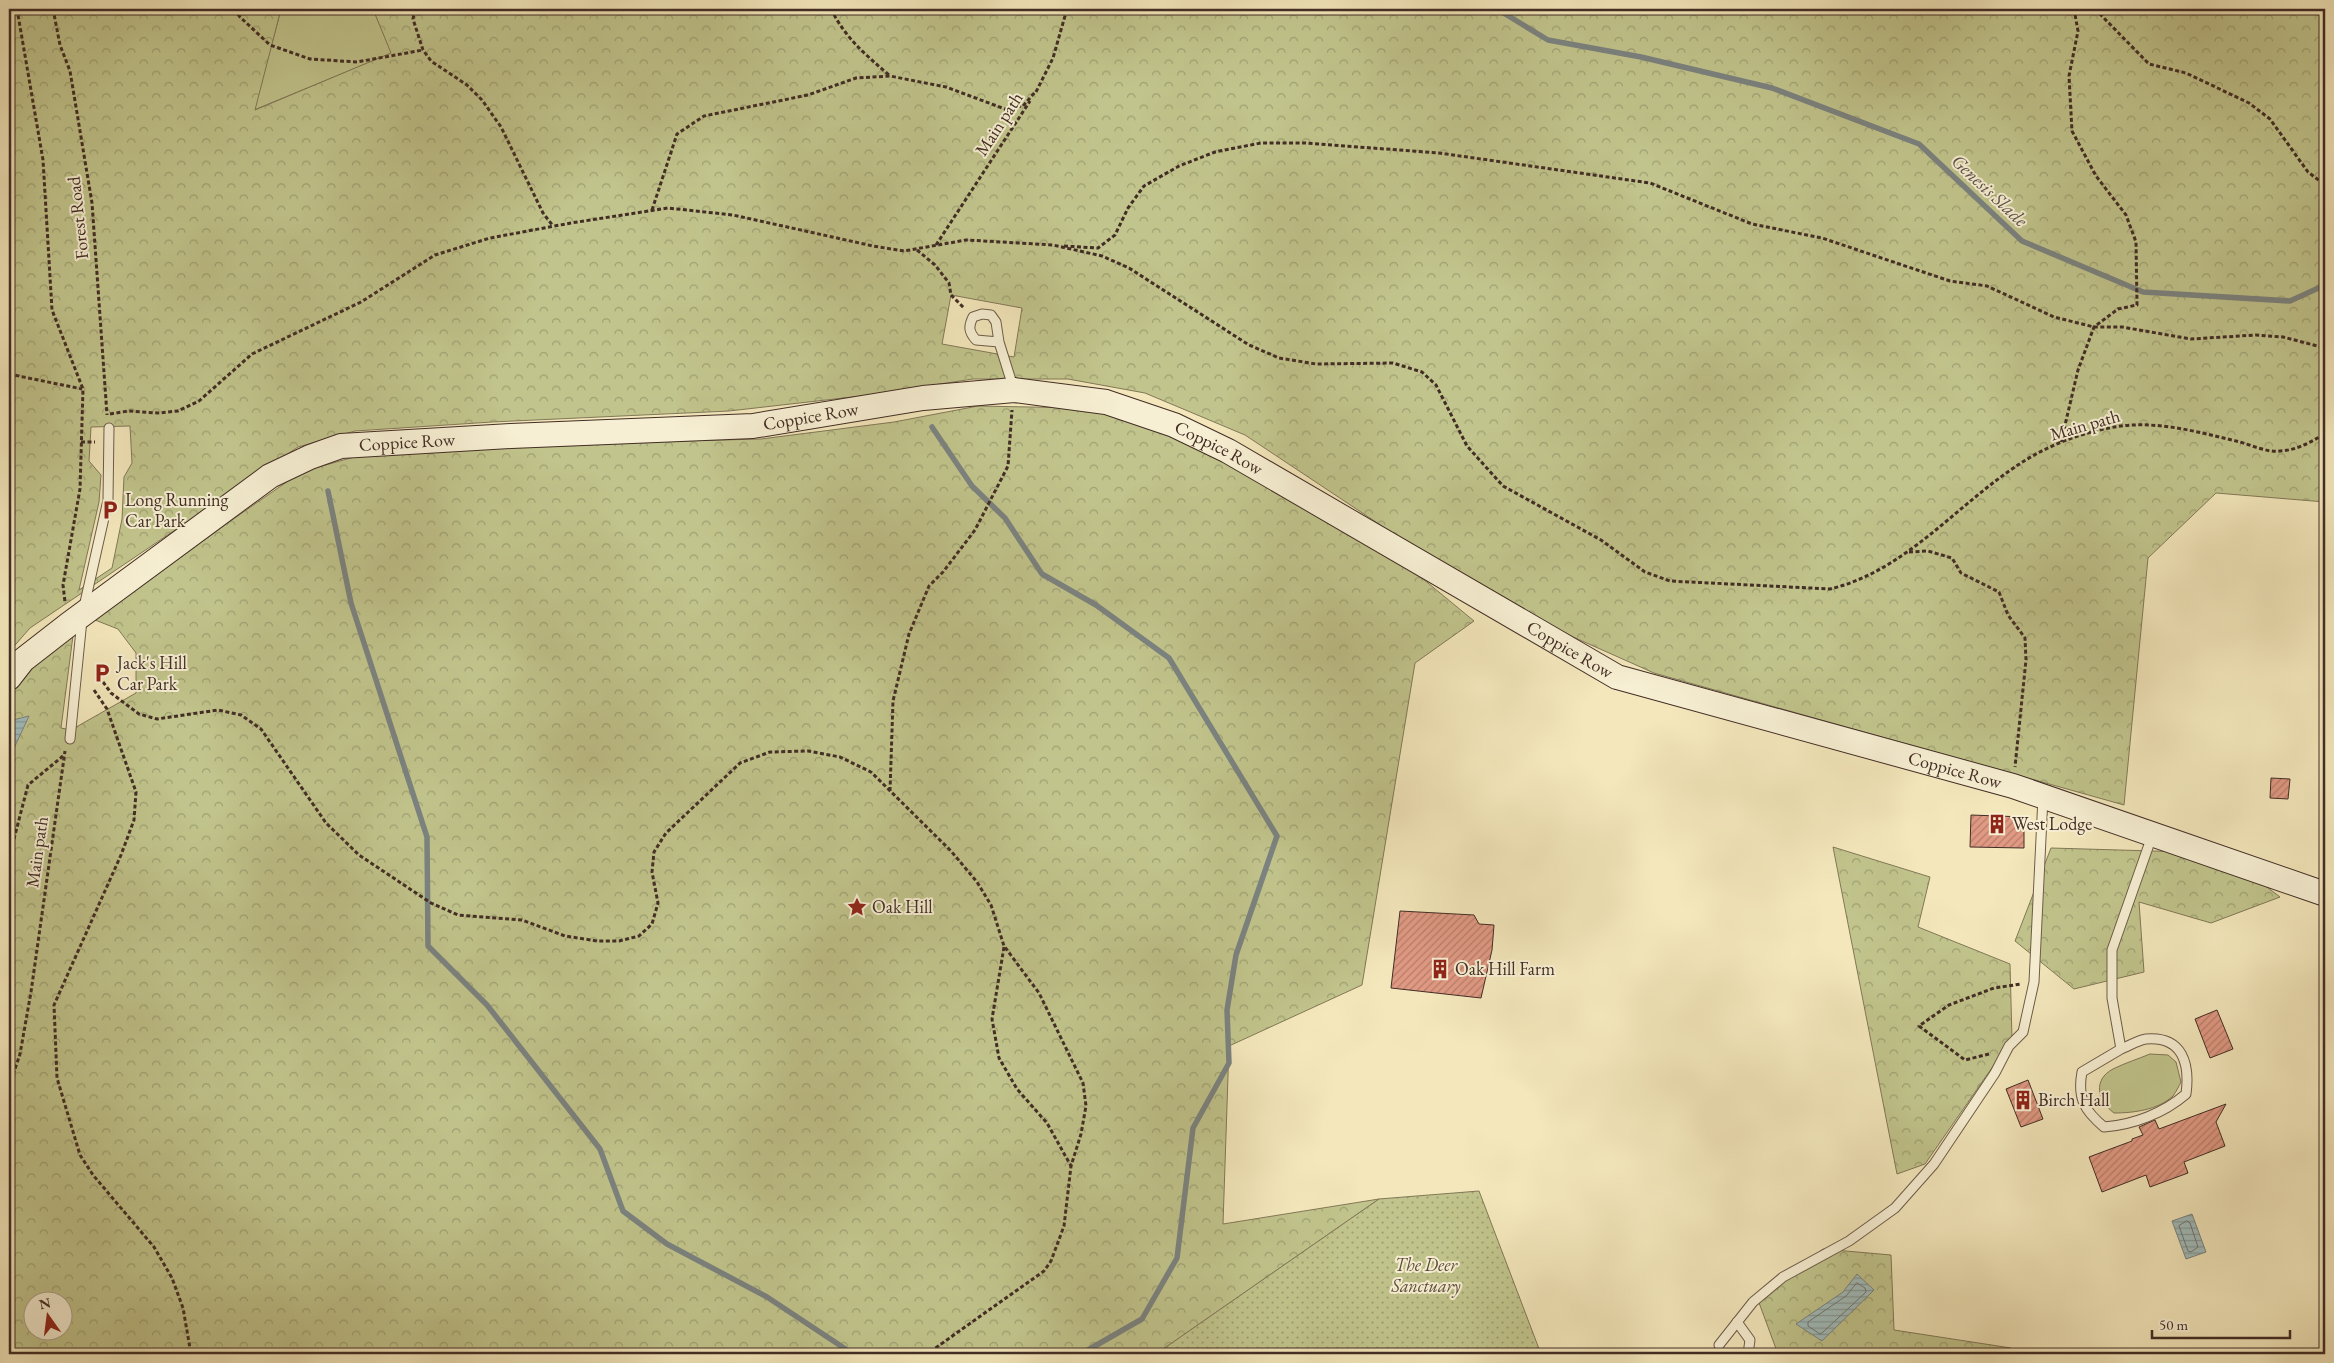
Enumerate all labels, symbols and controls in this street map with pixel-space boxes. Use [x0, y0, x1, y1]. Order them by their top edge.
street label: Main path [969, 87, 1028, 160]
water label: Genesis Slade [1946, 149, 2034, 233]
street label: Forest Road [62, 175, 93, 261]
street label: Coppice Row [761, 397, 861, 435]
street label: Main path [2047, 404, 2122, 445]
street label: Coppice Row [1171, 415, 1268, 480]
street label: Coppice Row [358, 427, 456, 456]
place label: Long Running Car Park [125, 488, 229, 532]
parking icon: Long Running Car Park [99, 499, 121, 521]
street label: Coppice Row [1523, 615, 1618, 684]
place label: Jack's Hill Car Park [115, 651, 187, 695]
parking icon: Jack's Hill Car Park [91, 662, 113, 684]
street label: Coppice Row [1906, 746, 2005, 794]
place label: West Lodge [2012, 812, 2092, 835]
building icon: West Lodge [1986, 813, 2008, 835]
street label: Main path [20, 815, 53, 889]
place label: Oak Hill [872, 895, 933, 918]
place icon: Oak Hill [846, 896, 868, 918]
place label: Oak Hill Farm [1455, 957, 1555, 980]
building icon: Oak Hill Farm [1429, 958, 1451, 980]
place label: Birch Hall [2038, 1088, 2110, 1111]
building icon: Birch Hall [2012, 1089, 2034, 1111]
park label: The Deer Sanctuary [1390, 1253, 1461, 1298]
north arrow [22, 1290, 72, 1340]
text: N [37, 1293, 53, 1313]
scale bar [2152, 1308, 2289, 1340]
text: 50 m [2159, 1315, 2188, 1334]

